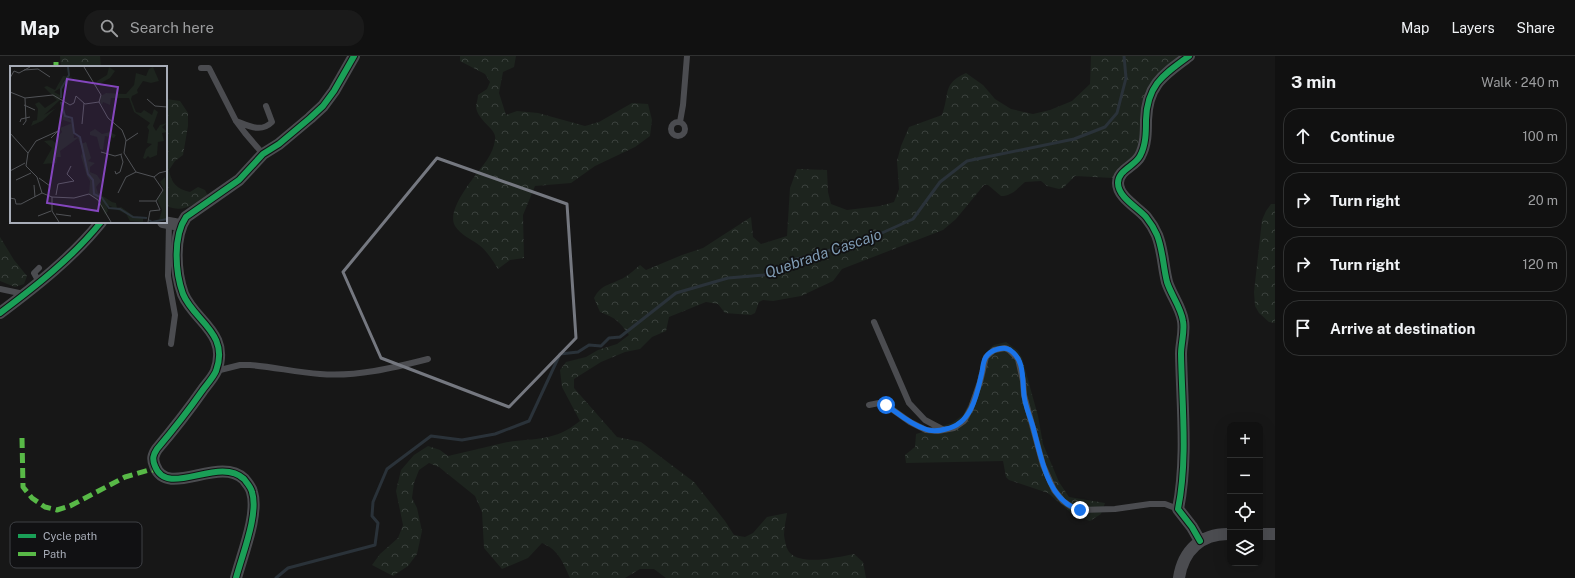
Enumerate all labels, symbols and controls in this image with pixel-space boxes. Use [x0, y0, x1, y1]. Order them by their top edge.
search box [84, 10, 364, 46]
text: Map [20, 17, 60, 39]
icon: search [98, 17, 120, 39]
text: Search here [130, 19, 214, 36]
text: Map [1401, 20, 1429, 36]
text: Layers [1451, 20, 1495, 36]
text: Share [1517, 20, 1555, 36]
inset map [10, 66, 167, 223]
text: 3 min [1291, 72, 1336, 92]
text: Walk · 240 m [1481, 75, 1559, 90]
icon: ahead [1292, 125, 1314, 147]
text: Continue [1330, 128, 1395, 145]
text: 100 m [1522, 129, 1558, 144]
icon: right [1292, 189, 1314, 211]
text: Turn right [1330, 192, 1400, 209]
text: 20 m [1528, 193, 1558, 208]
water label: Quebrada Cascajo [762, 225, 884, 281]
icon: right [1292, 253, 1314, 275]
text: Turn right [1330, 256, 1400, 273]
text: 120 m [1523, 257, 1558, 272]
icon: arrive [1292, 317, 1314, 339]
text: Arrive at destination [1330, 320, 1475, 337]
route start [877, 396, 895, 414]
map controls [1227, 422, 1263, 566]
button: + [1227, 422, 1263, 458]
button: − [1227, 458, 1263, 494]
button: locate [1227, 494, 1263, 530]
route end [1071, 501, 1089, 519]
legend [10, 522, 142, 568]
text: Cycle path [43, 530, 97, 542]
button: layers [1227, 530, 1263, 566]
text: Path [43, 548, 66, 560]

